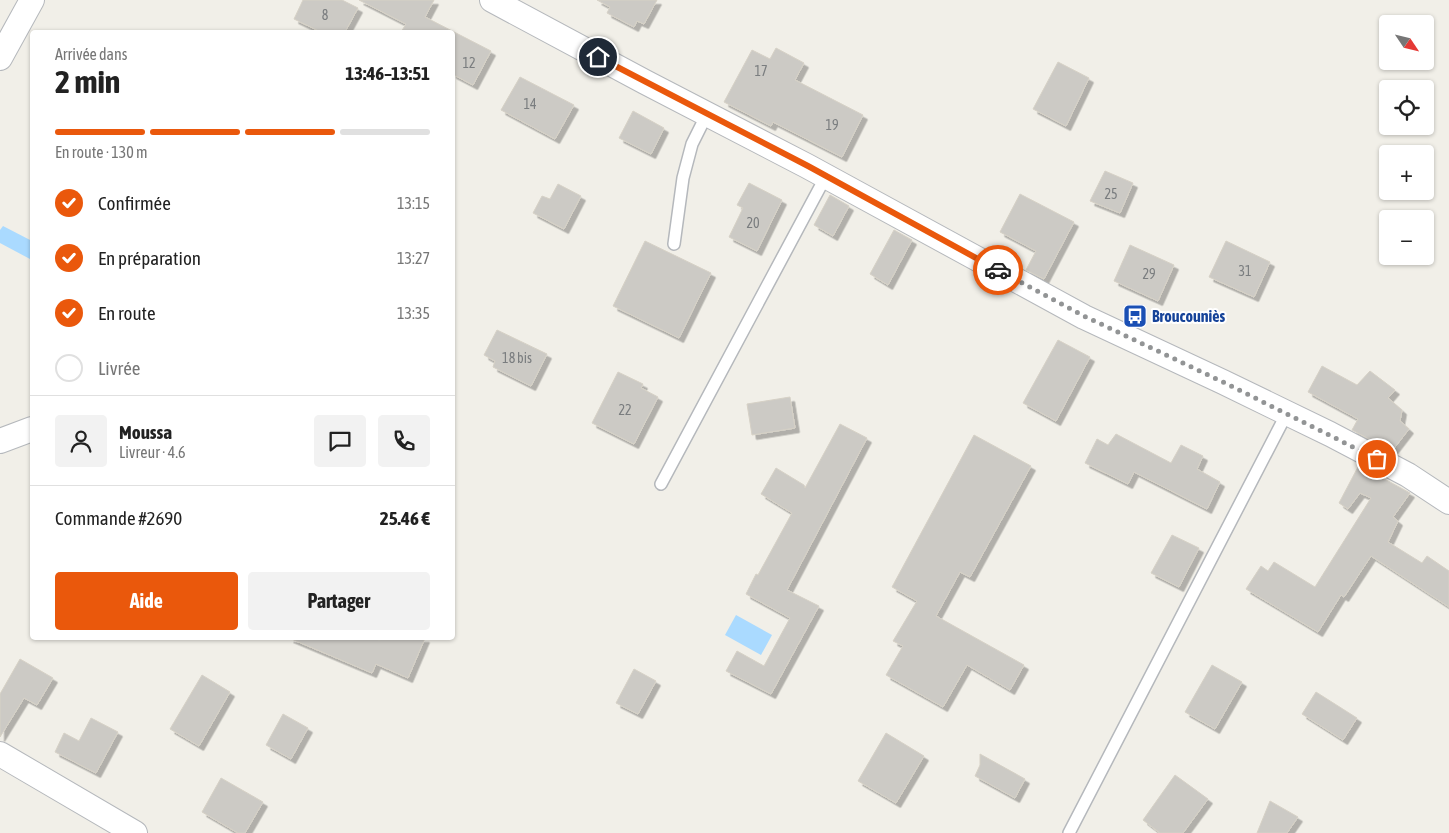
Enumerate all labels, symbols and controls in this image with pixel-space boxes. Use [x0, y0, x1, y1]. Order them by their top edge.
house number: 8 [322, 7, 329, 23]
north arrow [1379, 15, 1434, 70]
map controls [1379, 15, 1434, 265]
pin [577, 36, 619, 78]
icon: home [584, 43, 612, 71]
text: Arrivée dans [55, 45, 127, 63]
house number: 12 [462, 55, 476, 71]
text: 13:46–13:51 [345, 62, 430, 84]
text: 2 min [55, 63, 120, 100]
house number: 17 [754, 63, 768, 79]
button: locate [1379, 80, 1434, 135]
house number: 14 [523, 96, 537, 112]
house number: 19 [825, 117, 839, 133]
text: En route · 130 m [55, 143, 148, 161]
button: + [1379, 145, 1434, 200]
house number: 25 [1104, 186, 1118, 202]
icon: check [55, 189, 83, 217]
text: Confirmée [98, 192, 171, 214]
text: 13:15 [397, 194, 430, 212]
button: − [1379, 210, 1434, 265]
house number: 20 [746, 215, 760, 231]
icon: check [55, 244, 83, 272]
courier [973, 245, 1023, 295]
text: En préparation [98, 247, 201, 269]
text: 13:27 [397, 249, 430, 267]
icon: car [984, 256, 1012, 284]
house number: 31 [1238, 263, 1252, 279]
house number: 29 [1142, 266, 1156, 282]
icon: check [55, 299, 83, 327]
text: En route [98, 302, 156, 324]
bus stop icon: Broucouniès [1122, 303, 1148, 329]
text: 13:35 [397, 304, 430, 322]
place label: Broucouniès [1152, 307, 1225, 325]
house number: 18 bis [502, 350, 532, 366]
text: Livrée [98, 357, 140, 379]
house number: 22 [618, 402, 632, 418]
button: person [55, 415, 107, 467]
button: chat [314, 415, 366, 467]
button: phone [378, 415, 430, 467]
text: Moussa [119, 421, 172, 443]
pin [1356, 438, 1398, 480]
text: Livreur · 4.6 [119, 443, 186, 461]
icon: bag [1363, 445, 1391, 473]
text: Commande #2690 [55, 507, 182, 529]
text: 25.46 € [380, 507, 430, 529]
button: Aide [55, 572, 238, 630]
button: Partager [248, 572, 430, 630]

